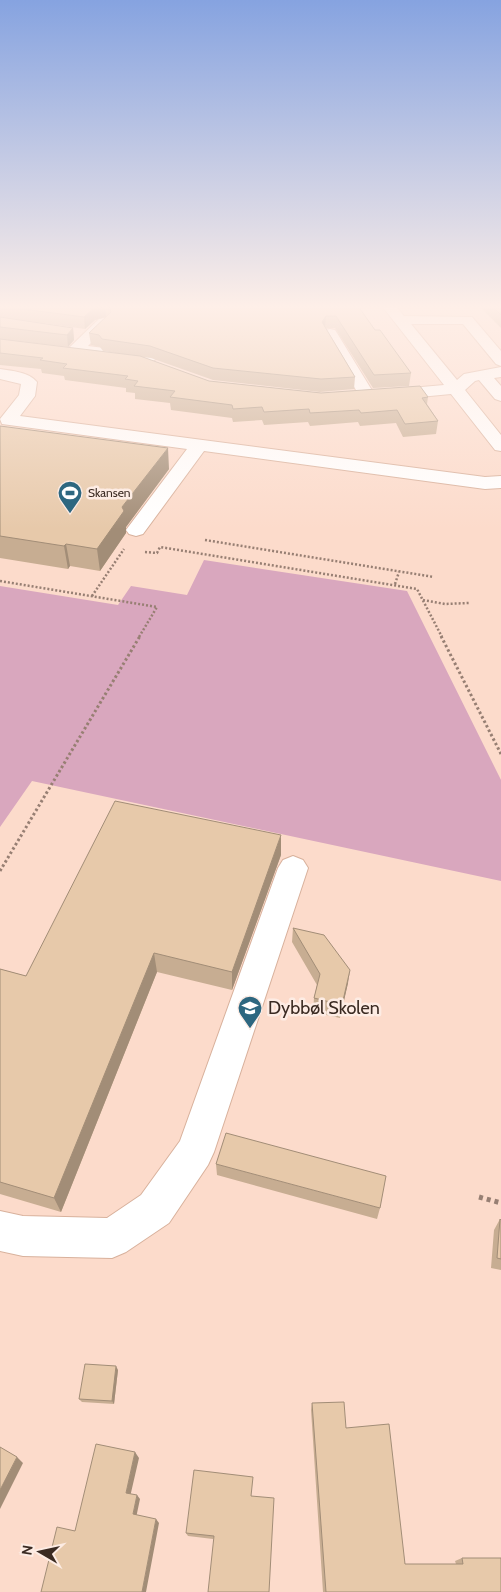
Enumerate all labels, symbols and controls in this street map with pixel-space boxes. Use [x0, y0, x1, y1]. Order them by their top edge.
sports icon: Skansen [57, 480, 83, 514]
place label: Skansen [88, 485, 131, 500]
school or university icon: Dybbøl Skolen [237, 995, 263, 1029]
place label: Dybbøl Skolen [268, 997, 380, 1019]
north arrow [15, 1527, 65, 1577]
text: N [17, 1544, 37, 1556]

